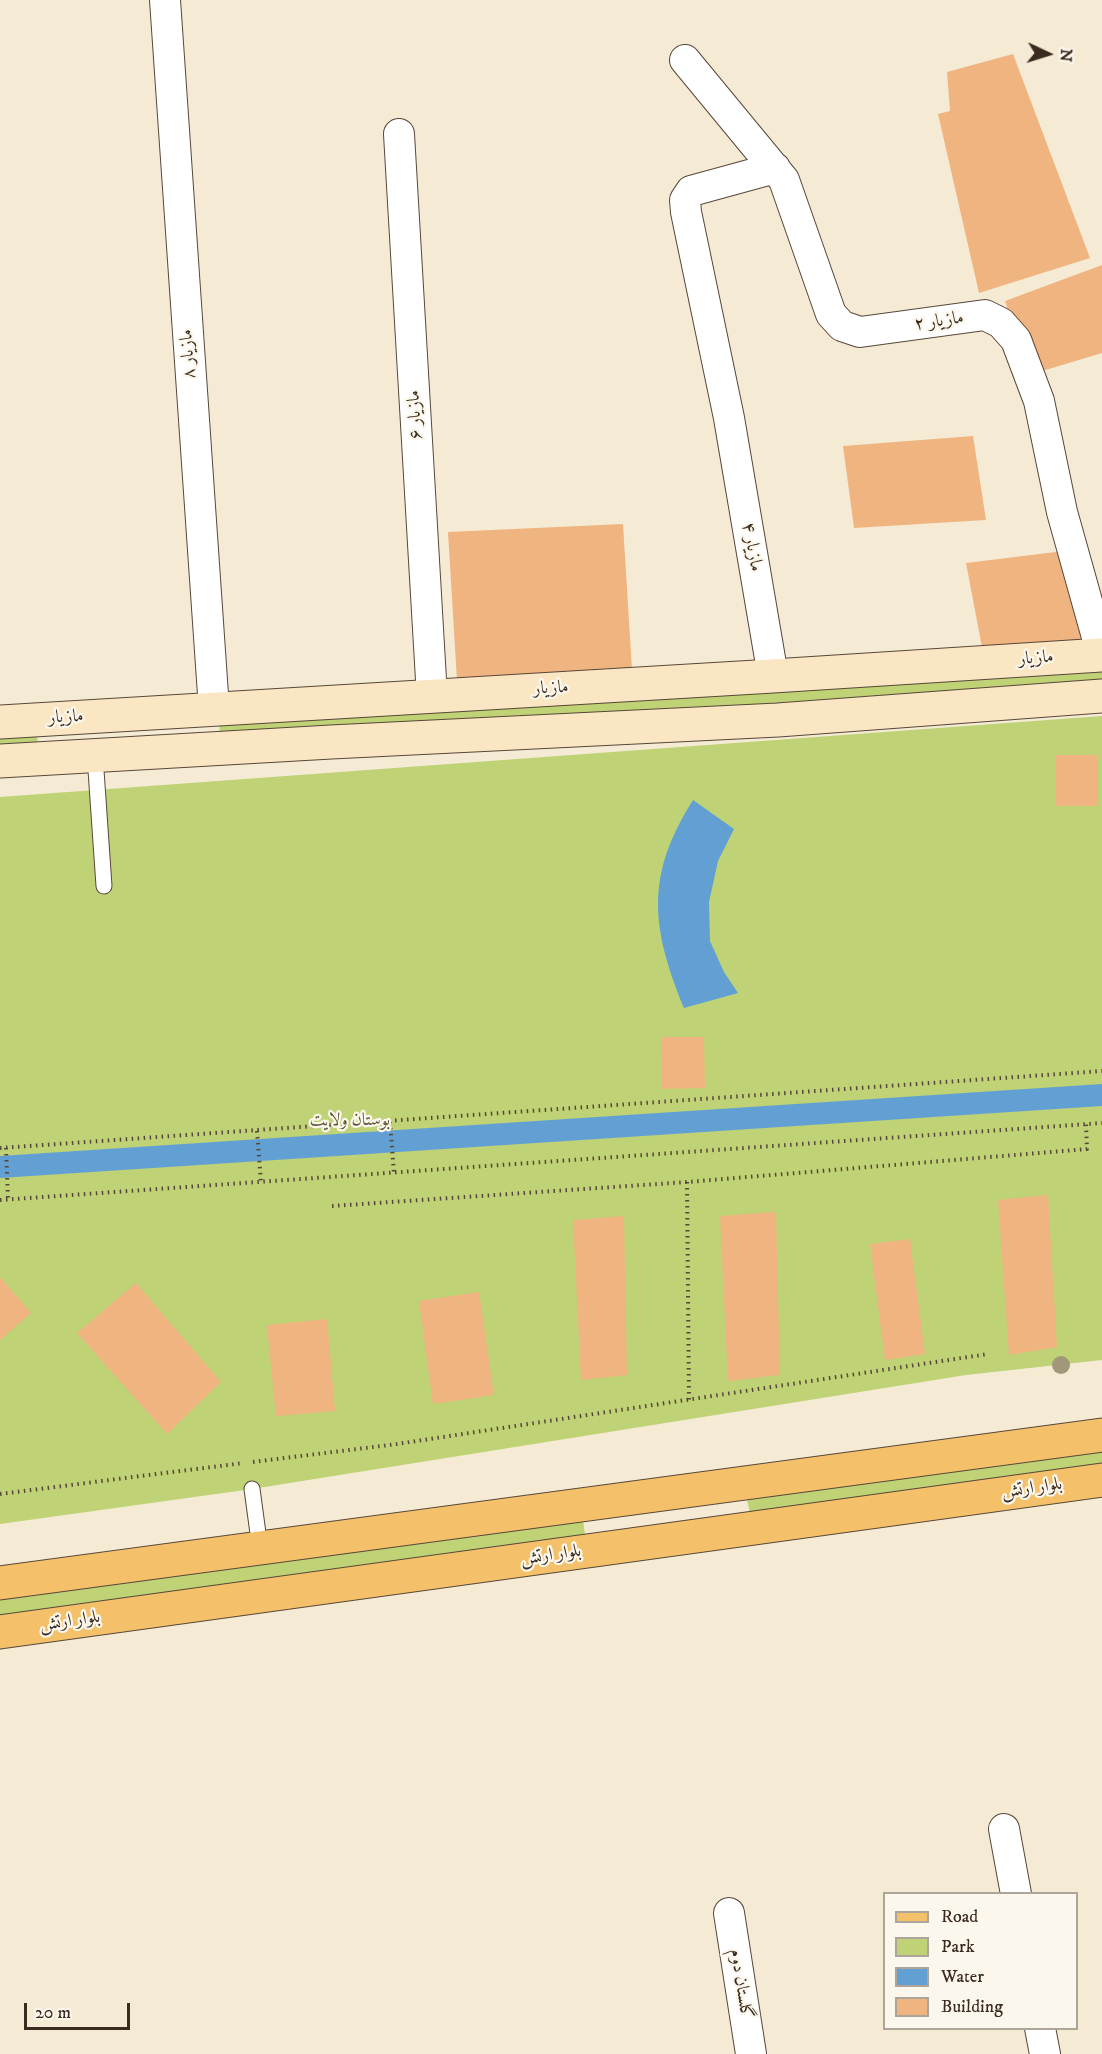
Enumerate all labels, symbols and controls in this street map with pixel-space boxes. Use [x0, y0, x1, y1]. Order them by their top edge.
north arrow [1018, 24, 1078, 84]
text: N [1056, 48, 1076, 62]
street label: مازیار ۲ [913, 308, 965, 336]
street label: مازیار ٨ [176, 328, 202, 380]
street label: مازیار ۶ [404, 390, 428, 440]
street label: مازیار ۴ [736, 521, 766, 573]
street label: مازیار [1018, 647, 1054, 671]
street label: مازیار [533, 677, 569, 701]
street label: مازیار [48, 706, 84, 730]
park label: بوستان ولایت [310, 1110, 390, 1132]
street label: بلوار ارتش [1000, 1474, 1064, 1504]
street label: بلوار ارتش [519, 1541, 583, 1571]
street label: بلوار ارتش [38, 1607, 102, 1637]
legend [883, 1892, 1078, 2030]
text: Road [941, 1906, 978, 1928]
text: Park [941, 1936, 975, 1958]
street label: گلستان دوم [724, 1948, 756, 2020]
text: Water [941, 1966, 984, 1988]
scale bar [27, 1991, 134, 2029]
text: Building [941, 1996, 1003, 2018]
text: 20 m [35, 2002, 71, 2024]

